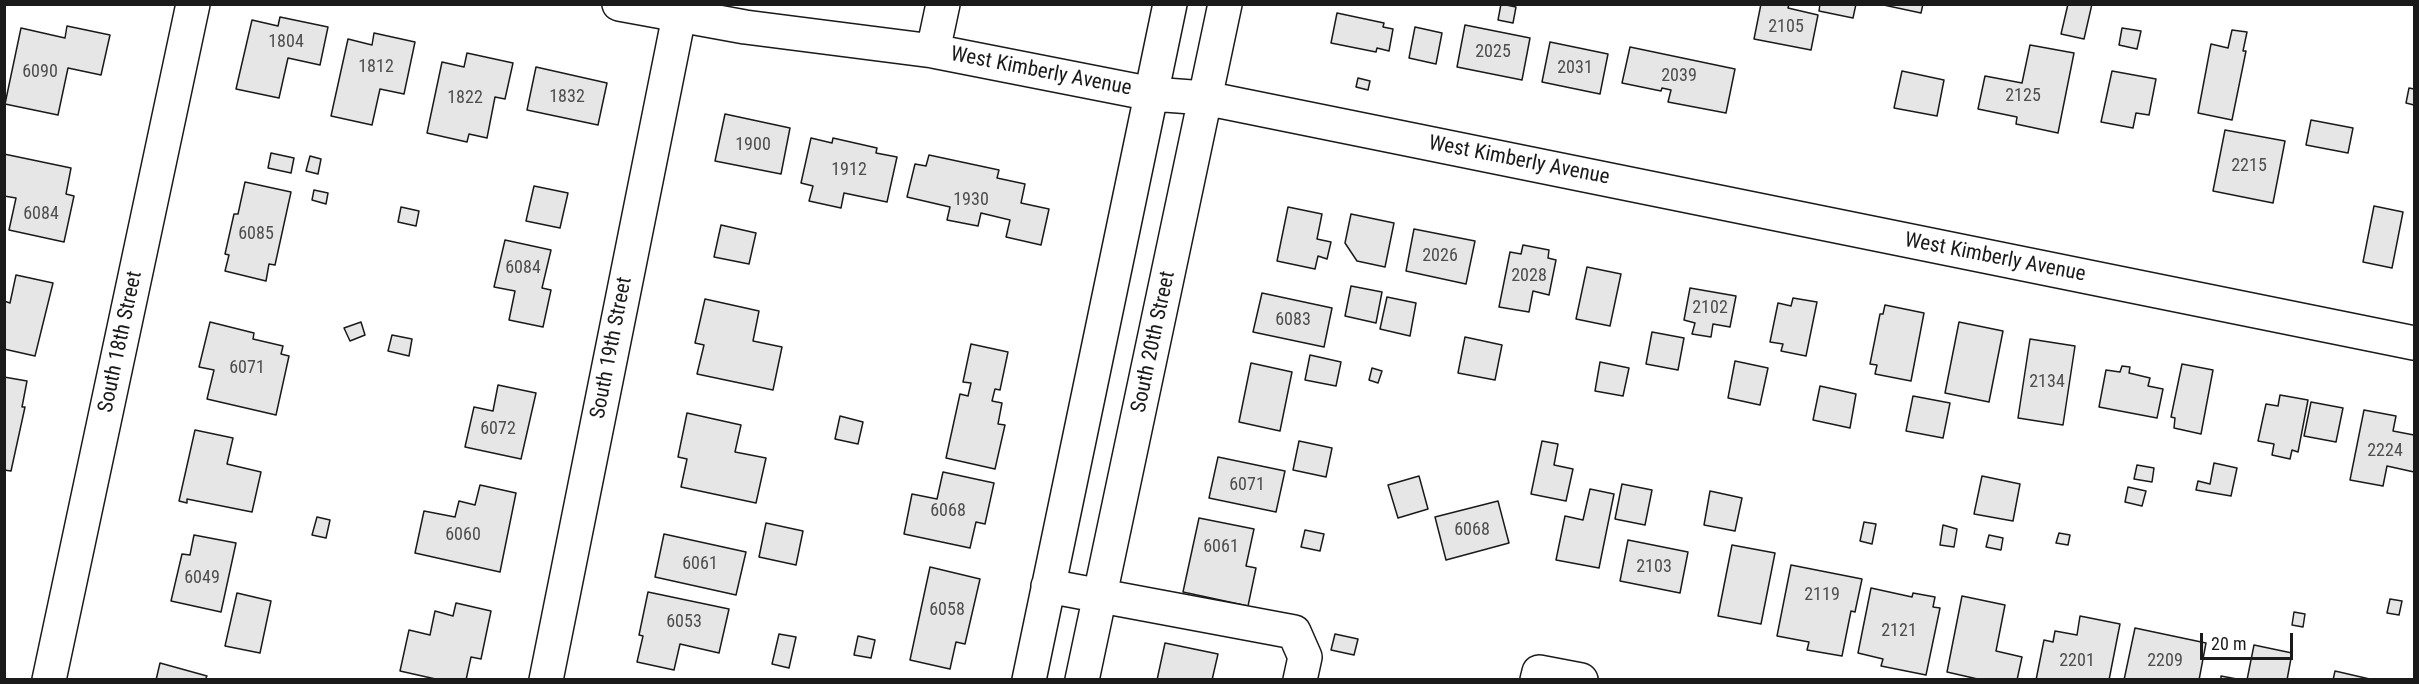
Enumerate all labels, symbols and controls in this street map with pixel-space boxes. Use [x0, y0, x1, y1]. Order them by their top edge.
house number: 2105 [1768, 16, 1804, 38]
house number: 1804 [268, 31, 304, 53]
house number: 2025 [1475, 41, 1511, 63]
street label: West Kimberly Avenue [948, 42, 1134, 102]
house number: 1812 [358, 56, 394, 78]
house number: 2031 [1557, 57, 1593, 79]
house number: 6090 [22, 61, 58, 83]
house number: 2039 [1661, 65, 1697, 87]
house number: 2125 [2005, 85, 2041, 107]
house number: 1832 [549, 86, 585, 108]
house number: 1822 [447, 87, 483, 109]
street label: West Kimberly Avenue [1426, 131, 1612, 191]
house number: 1900 [735, 134, 771, 156]
house number: 2215 [2231, 155, 2267, 177]
house number: 1912 [831, 159, 867, 181]
house number: 1930 [953, 189, 989, 211]
house number: 6084 [23, 203, 59, 225]
house number: 6085 [238, 223, 274, 245]
street label: West Kimberly Avenue [1902, 228, 2088, 288]
house number: 2026 [1422, 245, 1458, 267]
house number: 6084 [505, 257, 541, 279]
house number: 2028 [1511, 265, 1547, 287]
street label: South 18th Street [94, 269, 148, 415]
street label: South 20th Street [1127, 269, 1181, 415]
street label: South 19th Street [586, 275, 638, 421]
house number: 2102 [1692, 297, 1728, 319]
house number: 6083 [1275, 309, 1311, 331]
house number: 6071 [229, 357, 265, 379]
house number: 2134 [2029, 371, 2065, 393]
house number: 6072 [480, 418, 516, 440]
house number: 2224 [2367, 440, 2403, 462]
house number: 6071 [1229, 474, 1265, 496]
house number: 6068 [930, 500, 966, 522]
house number: 6068 [1454, 519, 1490, 541]
house number: 6060 [445, 524, 481, 546]
house number: 6061 [1203, 536, 1239, 558]
house number: 6061 [682, 553, 718, 575]
house number: 2103 [1636, 556, 1672, 578]
house number: 6049 [184, 567, 220, 589]
house number: 2119 [1804, 584, 1840, 606]
house number: 6058 [929, 599, 965, 621]
house number: 6053 [666, 611, 702, 633]
house number: 2121 [1881, 620, 1917, 642]
scale bar [2203, 621, 2296, 659]
text: 20 m [2211, 633, 2246, 654]
house number: 2201 [2059, 650, 2095, 672]
house number: 2209 [2147, 650, 2183, 672]

